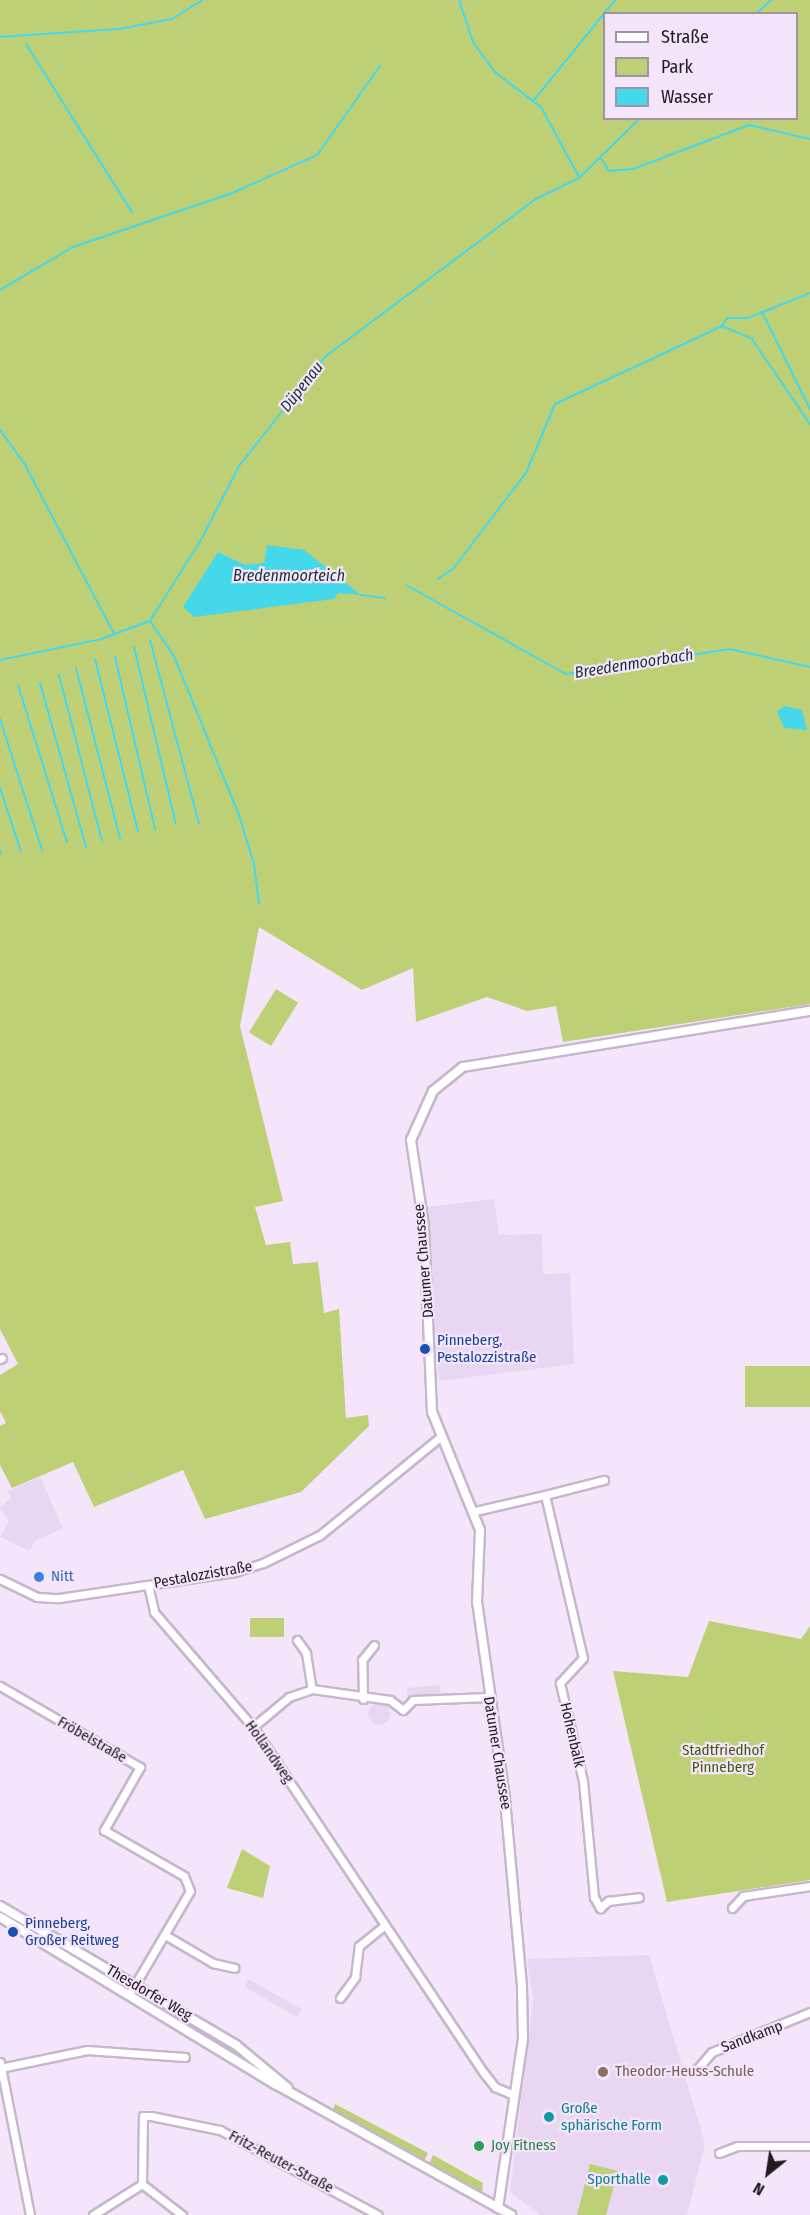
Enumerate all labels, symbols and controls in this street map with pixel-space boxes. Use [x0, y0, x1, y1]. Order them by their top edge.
legend [603, 12, 798, 120]
text: Straße [661, 26, 709, 48]
text: Park [661, 56, 693, 78]
text: Wasser [661, 86, 713, 108]
water label: Düpenau [276, 358, 328, 416]
water label: Bredenmoorteich [233, 566, 345, 586]
water label: Breedenmoorbach [573, 645, 695, 683]
street label: Datumer Chaussee [410, 1203, 438, 1319]
place label: Pinneberg, Pestalozzistraße [437, 1331, 536, 1366]
marker: Pinneberg, Pestalozzistraße [418, 1342, 432, 1356]
street label: Pestalozzistraße [153, 1558, 253, 1592]
place label: Nitt [51, 1568, 74, 1586]
marker: Nitt [32, 1570, 46, 1584]
street label: Datumer Chaussee [479, 1695, 515, 1811]
street label: Hohenbalk [556, 1701, 588, 1769]
street label: Fröbelstraße [54, 1713, 130, 1767]
street label: Hollandweg [241, 1717, 297, 1787]
park label: Stadtfriedhof Pinneberg [682, 1741, 764, 1776]
place label: Pinneberg, Großer Reitweg [25, 1914, 119, 1949]
marker: Pinneberg, Großer Reitweg [6, 1925, 20, 1939]
street label: Thesdorfer Weg [103, 1961, 195, 2025]
street label: Sandkamp [719, 2017, 785, 2057]
place label: Theodor-Heuss-Schule [615, 2063, 754, 2081]
marker: Theodor-Heuss-Schule [596, 2065, 610, 2079]
place label: Große sphärische Form [561, 2099, 662, 2134]
marker: Große sphärische Form [542, 2110, 556, 2124]
street label: Fritz-Reuter-Straße [226, 2127, 336, 2197]
place label: Joy Fitness [491, 2137, 556, 2155]
marker: Joy Fitness [472, 2139, 486, 2153]
north arrow [738, 2143, 798, 2203]
place label: Sporthalle [587, 2171, 651, 2189]
marker: Sporthalle [656, 2173, 670, 2187]
text: N [750, 2178, 768, 2200]

